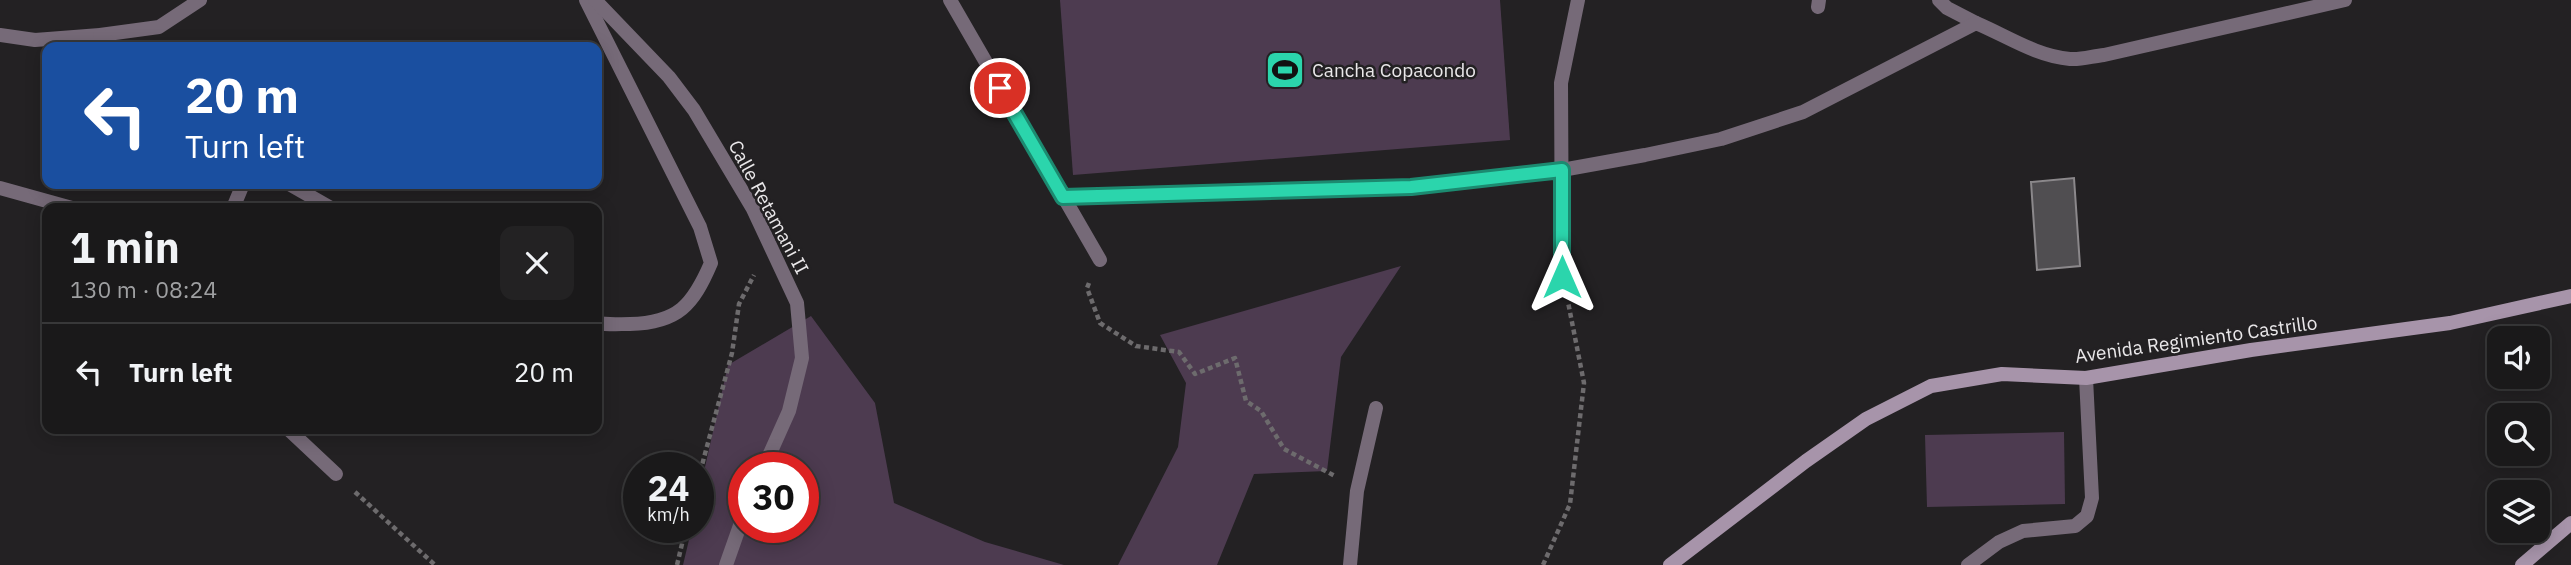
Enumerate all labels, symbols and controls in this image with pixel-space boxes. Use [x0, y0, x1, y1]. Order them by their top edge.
sports icon: Cancha Copacondo [1264, 49, 1306, 91]
pin [970, 58, 1030, 118]
place label: Cancha Copacondo [1312, 58, 1476, 82]
text: 20 m [185, 63, 299, 126]
icon: arrive [981, 69, 1019, 107]
icon: left [70, 70, 161, 161]
text: Turn left [185, 125, 305, 167]
street label: Calle Retamani II [724, 136, 814, 278]
text: 1 min [70, 220, 180, 275]
button: close [500, 226, 574, 300]
position arrow [1525, 240, 1599, 314]
text: 130 m · 08:24 [70, 274, 217, 304]
street label: Avenida Regimiento Castrillo [2073, 310, 2319, 368]
map controls [2487, 326, 2550, 543]
button: sound [2487, 326, 2550, 389]
icon: left [70, 353, 108, 391]
text: Turn left [129, 355, 232, 389]
text: 20 m [514, 355, 574, 389]
button: search [2487, 403, 2550, 466]
speed limit sign: 30 [728, 452, 819, 543]
text: 24 [647, 465, 690, 511]
button: layers [2487, 480, 2550, 543]
text: km/h [647, 503, 690, 526]

